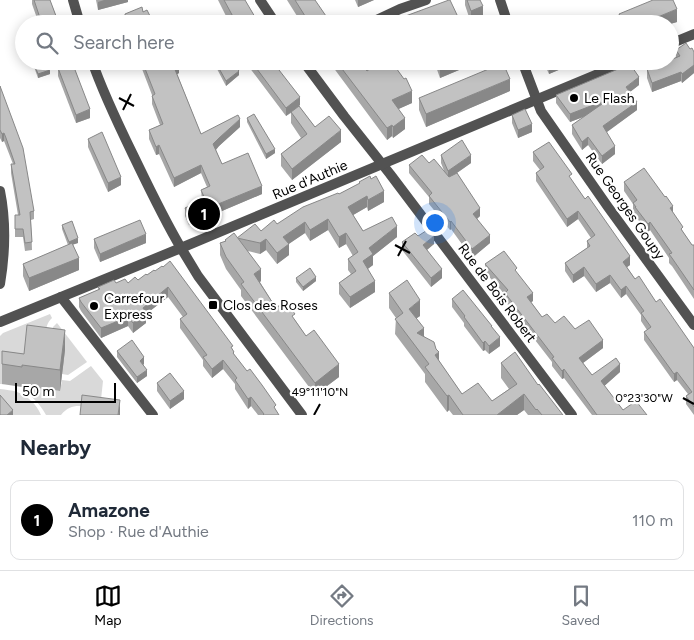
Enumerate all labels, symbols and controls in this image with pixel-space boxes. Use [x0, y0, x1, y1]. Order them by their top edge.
search box [15, 15, 679, 70]
icon: search [33, 29, 61, 57]
text: Search here [73, 31, 175, 54]
place label: Le Flash [584, 90, 635, 107]
marker: Le Flash [568, 92, 580, 104]
street label: Rue Georges Goupy [582, 149, 669, 263]
street label: Rue d'Authie [270, 156, 350, 203]
pin: 1 [188, 195, 220, 233]
your location [422, 210, 448, 236]
street label: Rue de Bois Robert [454, 240, 540, 346]
place label: Carrefour Express [104, 290, 164, 323]
place label: Clos des Roses [223, 297, 318, 314]
marker: Clos des Roses [207, 299, 219, 311]
marker: Carrefour Express [88, 300, 100, 312]
scale bar [15, 380, 116, 403]
text: 50 m [22, 383, 54, 400]
text: 49°11'10"N [292, 385, 348, 399]
text: 0°23'30"W [615, 391, 673, 405]
text: Nearby [20, 435, 91, 460]
text: Amazone [68, 499, 150, 522]
text: 1 [34, 511, 40, 530]
text: 110 m [632, 511, 673, 530]
text: Shop · Rue d'Authie [68, 522, 209, 541]
tab: Map [94, 582, 122, 629]
tab: Directions [310, 582, 374, 629]
tab: Saved [561, 582, 600, 629]

